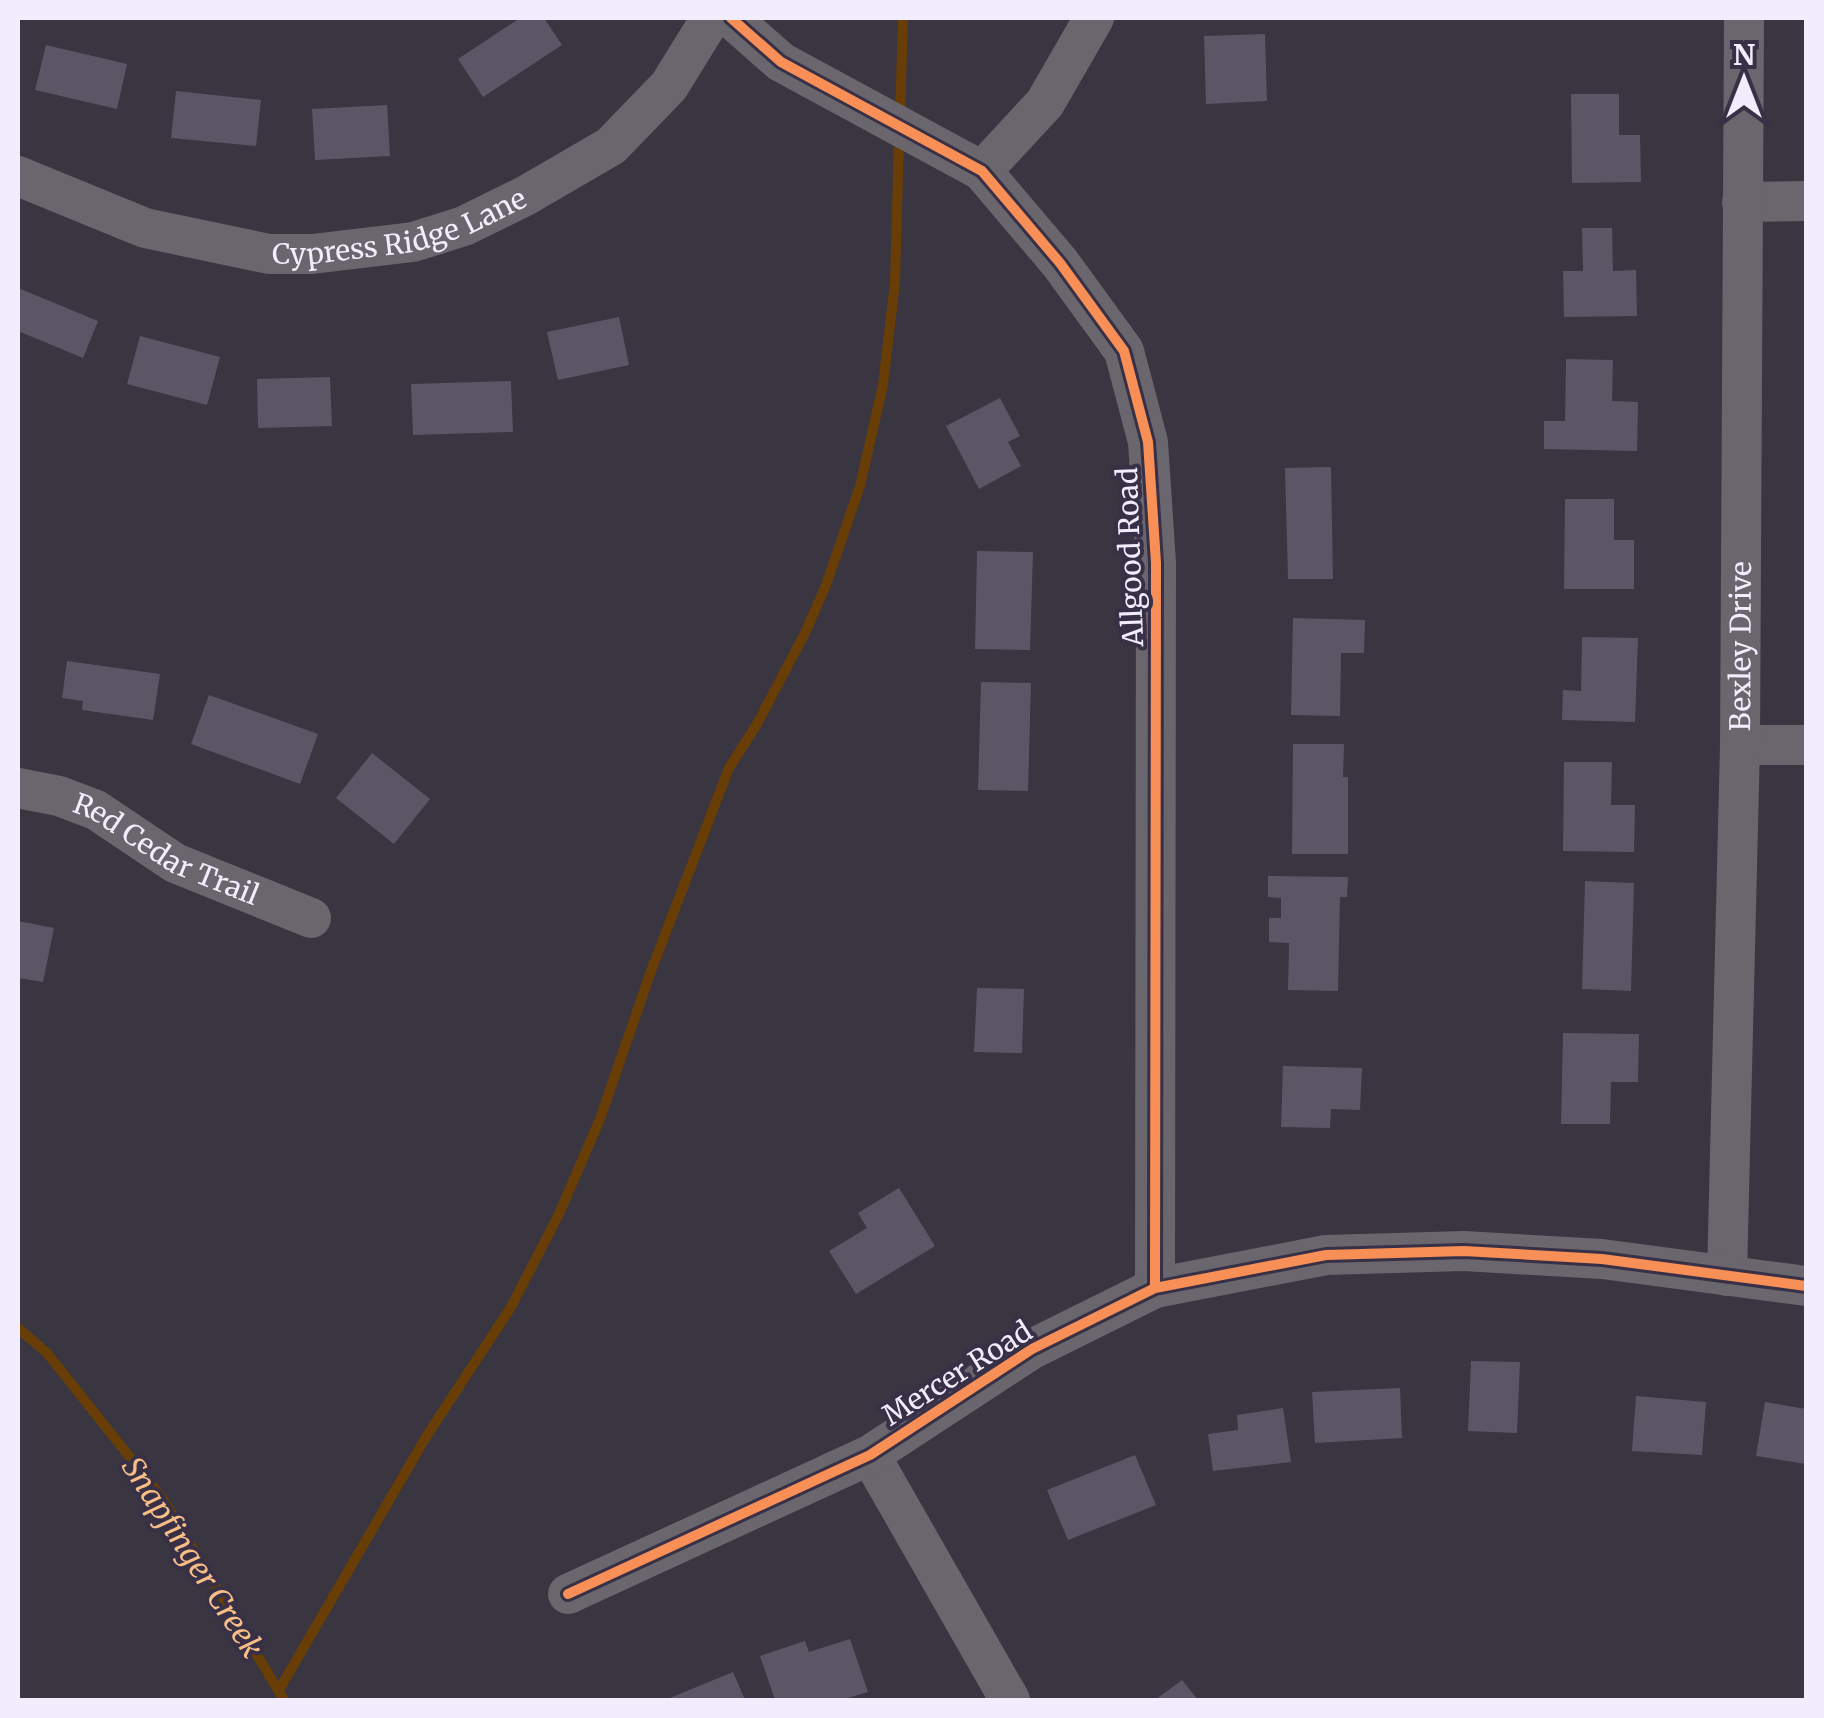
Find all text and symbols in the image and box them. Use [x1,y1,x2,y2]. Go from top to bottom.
north arrow [1694,30,1794,130]
text: N [1733,37,1755,73]
street label: Cypress Ridge Lane [272,180,532,273]
street label: Allgood Road [1109,467,1151,648]
street label: Bexley Drive [1722,561,1759,731]
street label: Red Cedar Trail [68,785,264,913]
street label: Mercer Road [876,1313,1039,1433]
water label: Snapfinger Creek [114,1450,272,1665]

